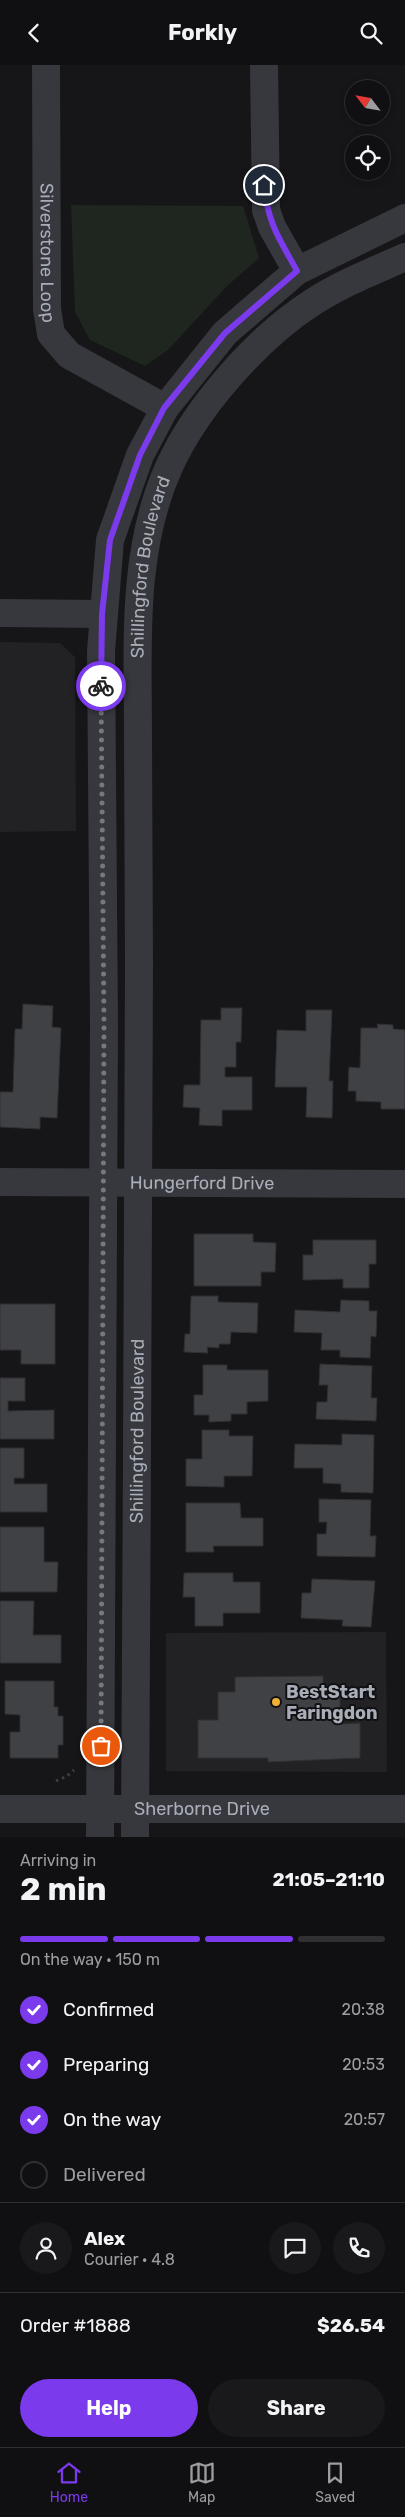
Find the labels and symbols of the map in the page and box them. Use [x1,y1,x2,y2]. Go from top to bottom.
north arrow [345,80,390,125]
pin [243,164,285,206]
street label: Silverstone Loop [35,183,60,325]
street label: Shillingford Boulevard [126,473,175,658]
courier [76,661,126,711]
street label: Hungerford Drive [130,1172,274,1194]
street label: Shillingford Boulevard [126,1339,149,1523]
place label: BestStart Faringdon [286,1681,378,1724]
marker: BestStart Faringdon [270,1696,282,1708]
pin [80,1725,122,1767]
street label: Sherborne Drive [134,1798,270,1820]

